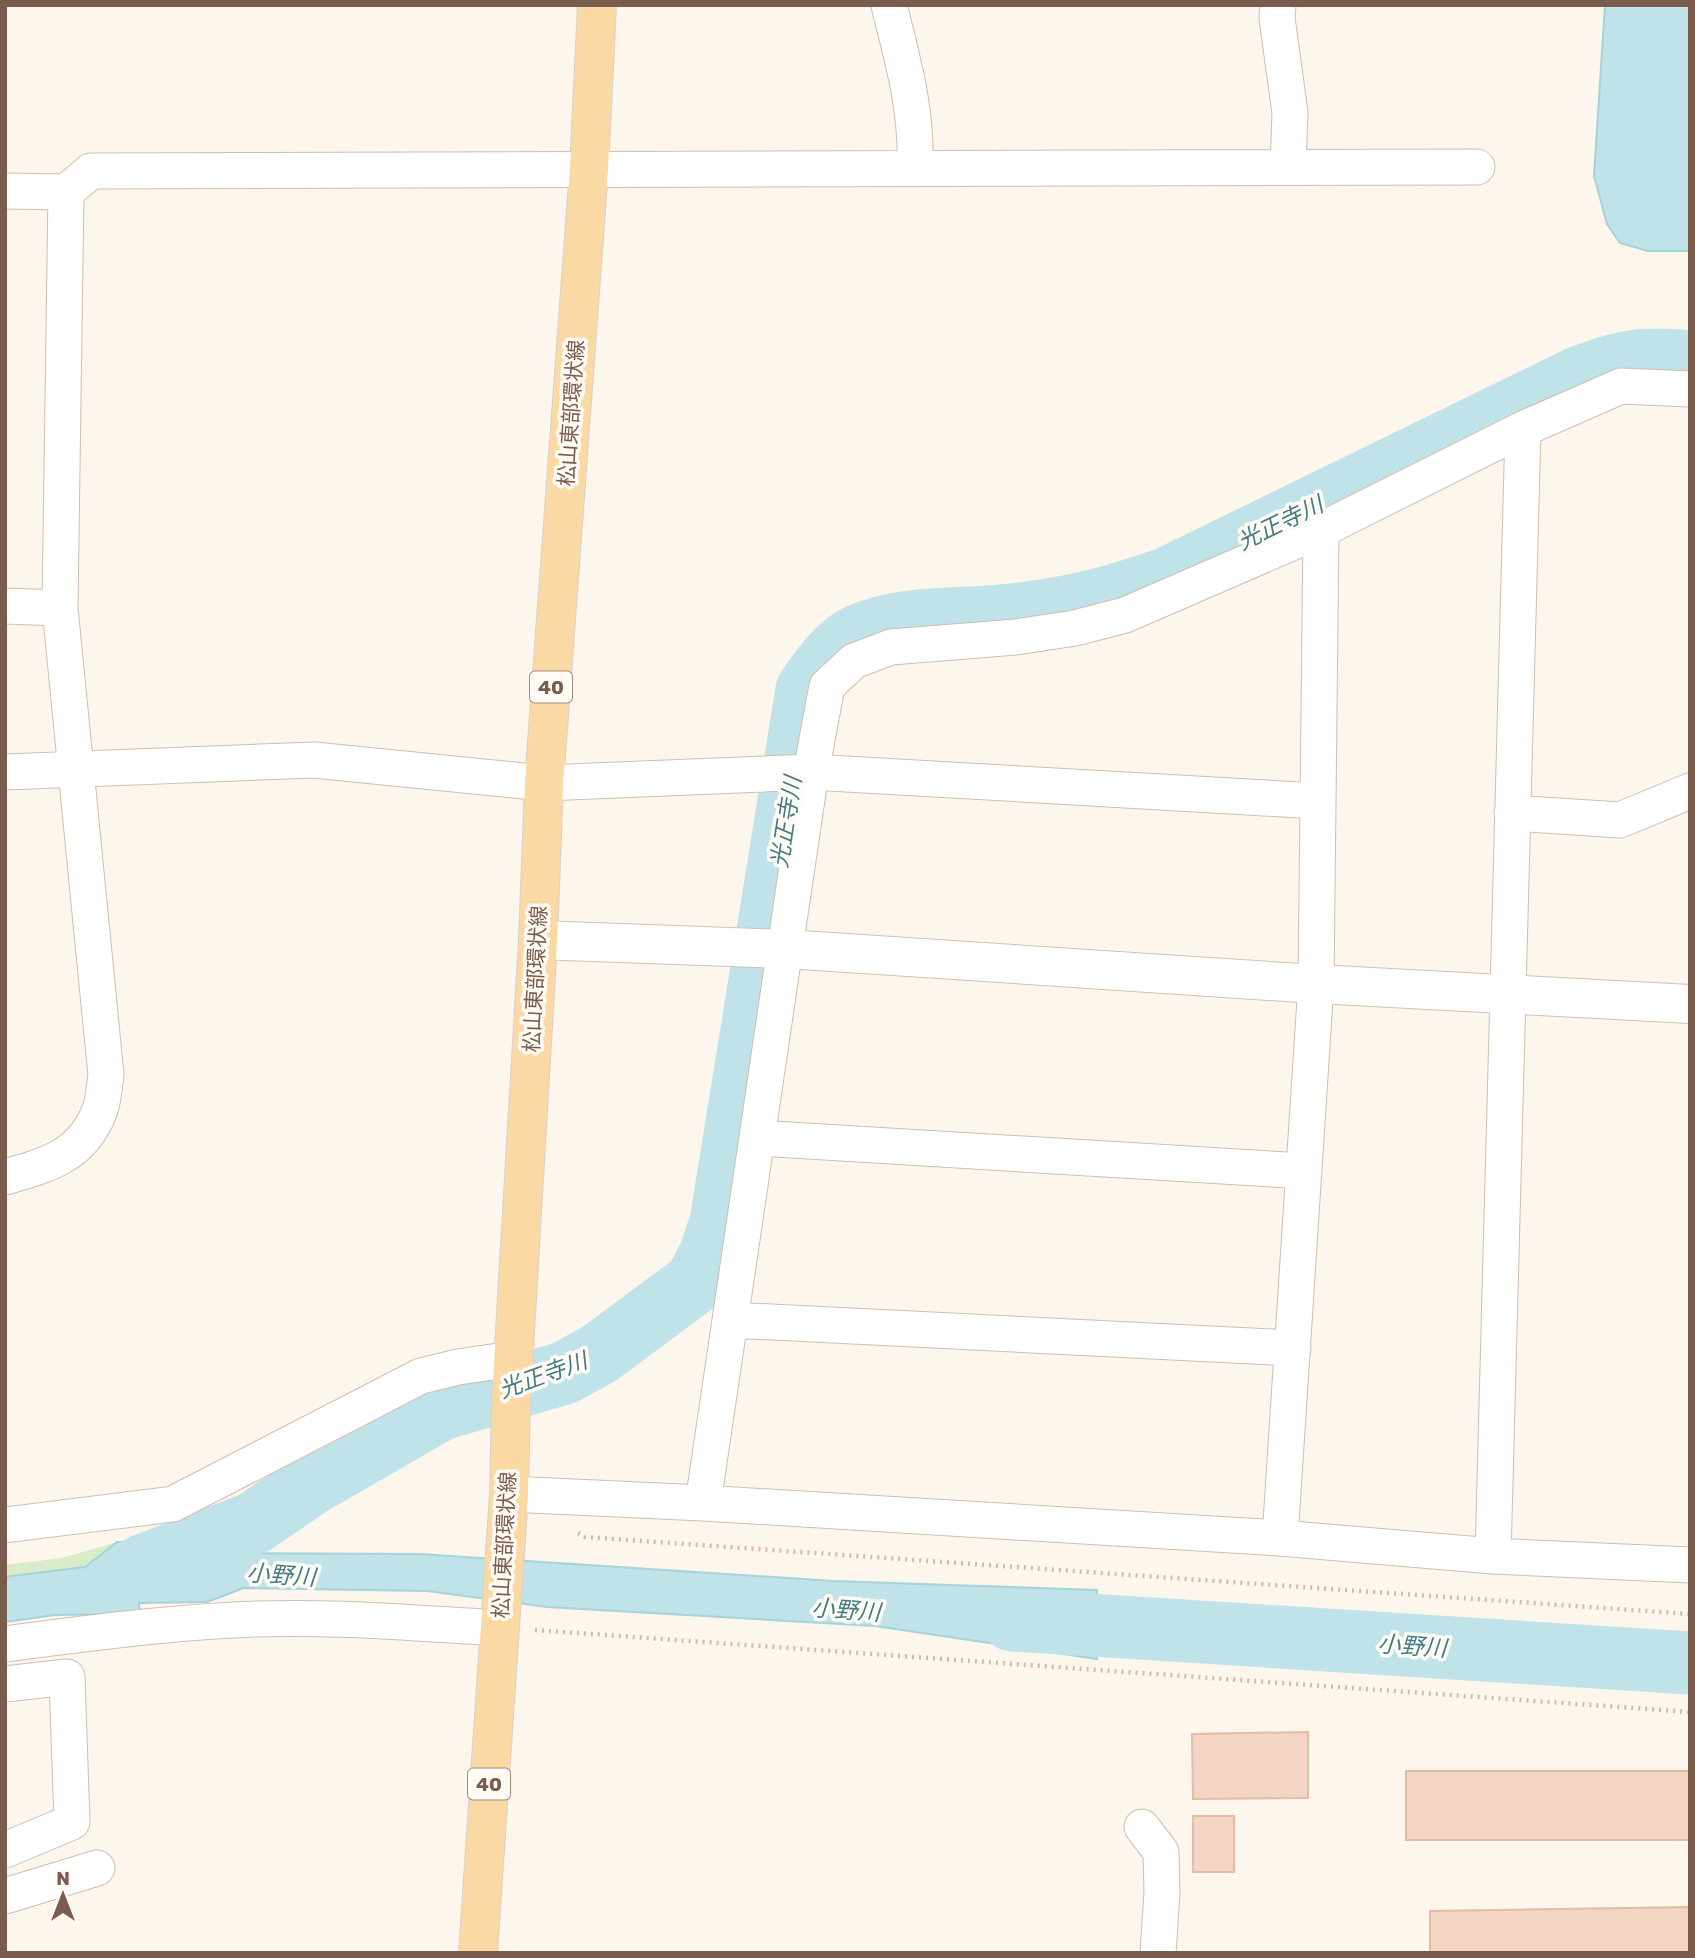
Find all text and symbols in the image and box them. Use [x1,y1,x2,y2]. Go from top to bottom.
street label: 松山東部環状線 [553,339,589,487]
water label: 光正寺川 [1233,489,1330,556]
road number: 40 [530,672,572,702]
water label: 光正寺川 [765,771,807,870]
street label: 松山東部環状線 [519,905,551,1053]
water label: 光正寺川 [495,1345,594,1404]
street label: 松山東部環状線 [488,1471,520,1619]
water label: 小野川 [246,1559,319,1592]
water label: 小野川 [811,1594,884,1627]
water label: 小野川 [1377,1630,1450,1663]
road number: 40 [468,1768,510,1800]
north arrow [28,1860,98,1930]
text: N [56,1867,70,1890]

